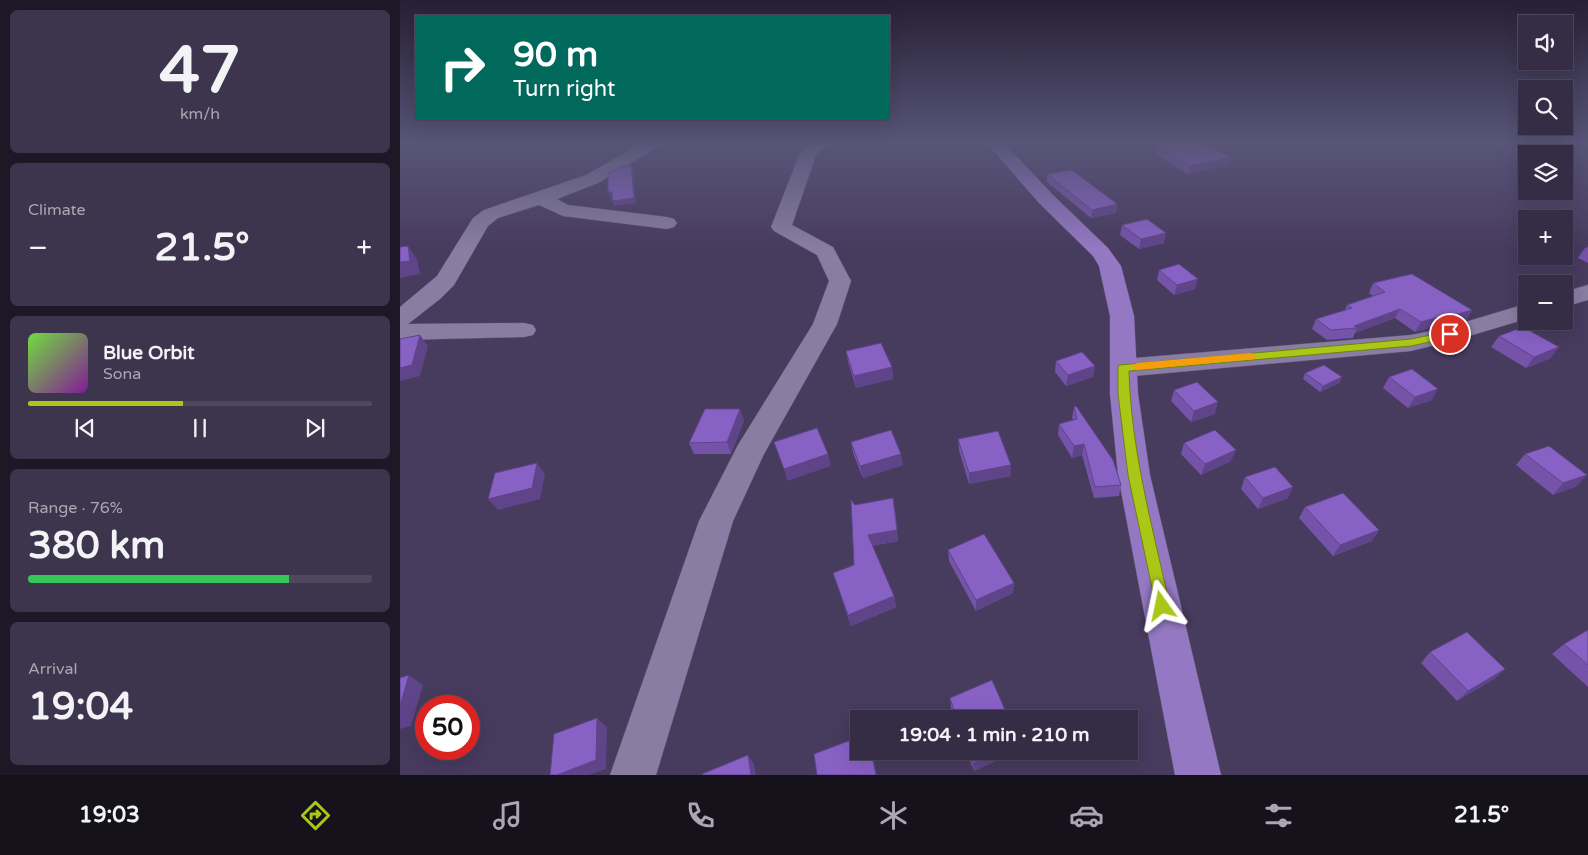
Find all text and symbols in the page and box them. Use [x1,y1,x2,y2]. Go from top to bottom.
map controls [1518,15,1573,330]
button: sound [1518,15,1573,70]
text: 47 [159,32,241,111]
text: 90 m [513,34,598,76]
icon: right [430,35,495,100]
text: Turn right [513,76,615,102]
button: search [1518,80,1573,135]
text: km/h [180,104,220,124]
button: layers [1518,145,1573,200]
text: Climate [28,200,86,220]
button: + [1518,210,1573,265]
text: 21.5° [155,225,250,271]
text: − [28,231,48,265]
text: + [356,231,372,265]
button: − [1518,275,1573,330]
pin [1429,313,1471,355]
icon: arrive [1436,320,1464,348]
text: Blue Orbit [103,342,195,364]
text: Sona [103,364,141,384]
icon: previous [71,414,99,442]
icon: pause [186,414,214,442]
icon: next [301,414,329,442]
text: Range · 76% [28,498,123,518]
text: 380 km [28,523,165,569]
position arrow [1135,579,1187,631]
text: Arrival [28,659,77,679]
text: 19:04 [28,684,133,730]
speed limit sign: 50 [415,695,480,760]
text: 19:04 · 1 min · 210 m [898,724,1090,746]
icon: directions [298,798,333,833]
icon: music [490,798,525,833]
icon: phone [683,798,718,833]
icon: climate [876,798,911,833]
icon: car [1069,798,1104,833]
icon: filters [1261,798,1296,833]
text: 19:03 [79,802,140,828]
text: 21.5° [1454,802,1509,828]

